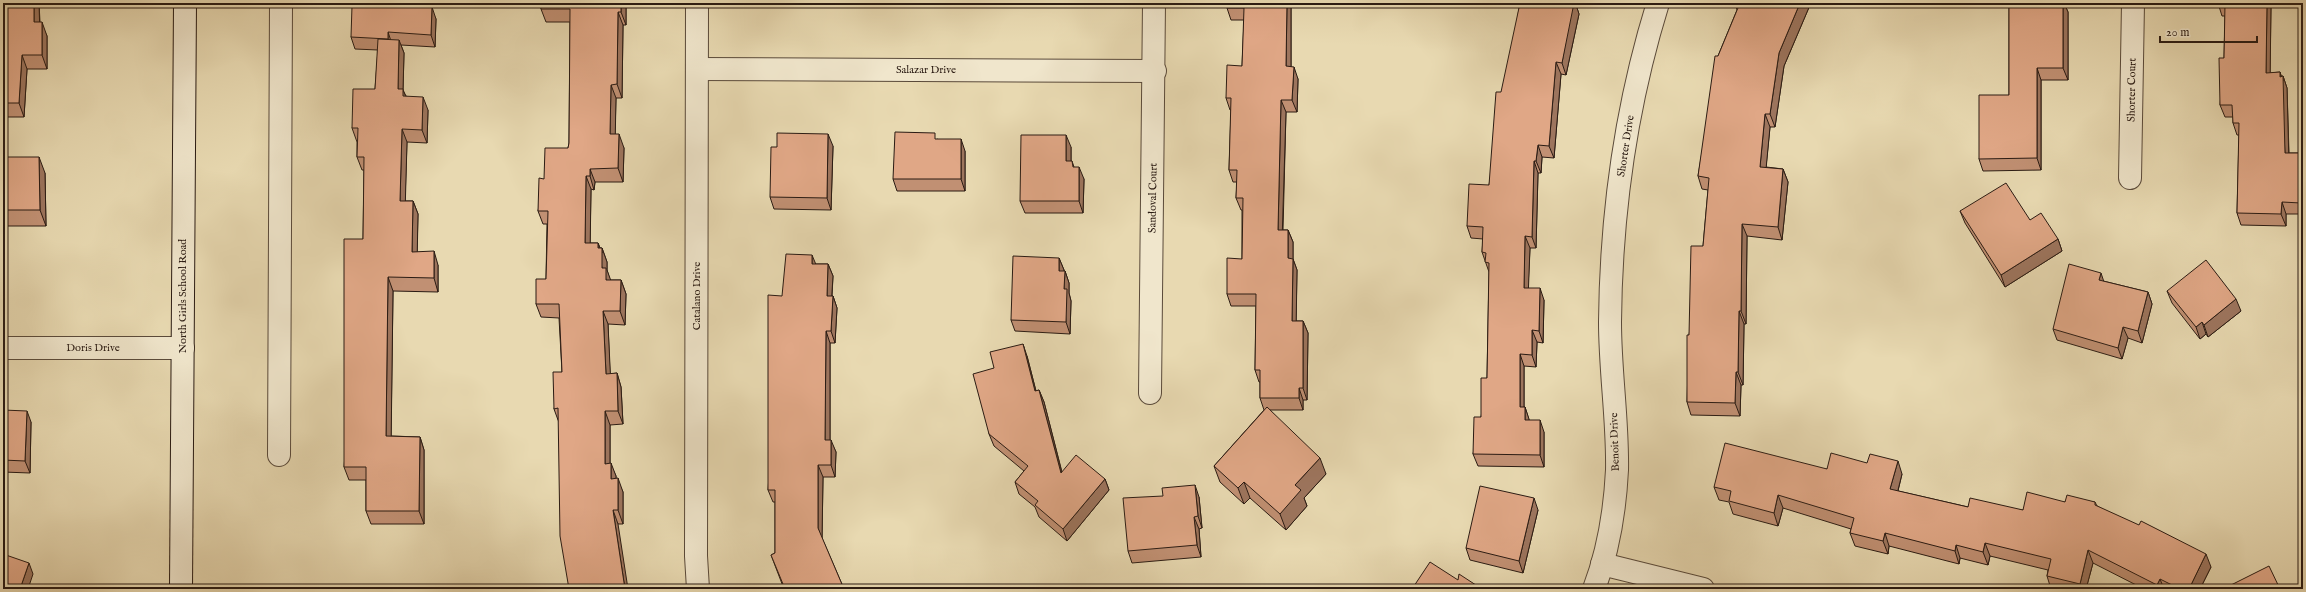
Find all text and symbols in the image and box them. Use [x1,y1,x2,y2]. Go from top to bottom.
scale bar [2160,18,2257,44]
text: 20 m [2166,25,2189,40]
street label: Shorter Court [2124,58,2140,122]
street label: Salazar Drive [896,63,956,77]
street label: Shorter Drive [1614,114,1638,178]
street label: Sandoval Court [1145,163,1161,233]
street label: North Girls School Road [176,239,190,353]
street label: Catalano Drive [690,262,704,330]
street label: Doris Drive [66,341,120,355]
street label: Benoit Drive [1607,412,1623,472]

